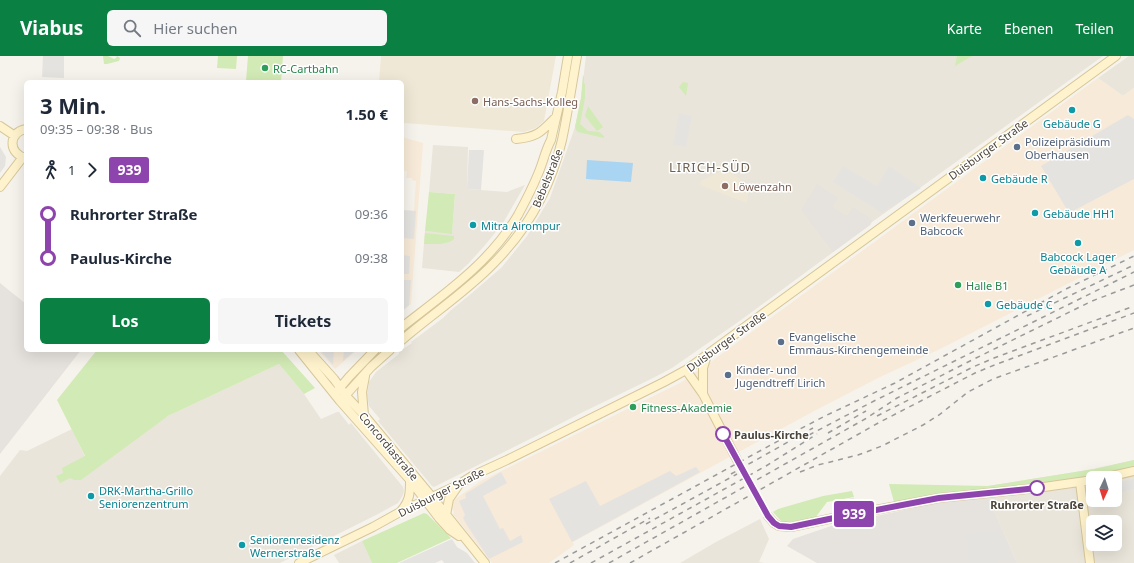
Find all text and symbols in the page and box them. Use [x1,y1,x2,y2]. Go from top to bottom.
search box [107,10,387,46]
text: Viabus [20,15,83,41]
icon: search [121,17,143,39]
text: Hier suchen [153,18,238,38]
text: Karte [947,19,982,38]
text: Ebenen [1004,19,1054,38]
text: Teilen [1076,19,1114,38]
place label: RC-Cartbahn [273,61,339,76]
marker: RC-Cartbahn [260,63,270,73]
text: 3 Min. [40,90,106,120]
place label: Hans-Sachs-Kolleg [483,94,578,109]
marker: Hans-Sachs-Kolleg [470,96,480,106]
text: 1.50 € [346,104,388,124]
marker: Gebäude G [1067,105,1077,115]
street label: Duisburger Straße [945,115,1031,183]
place label: Gebäude G [1043,116,1101,131]
text: 09:35 – 09:38 · Bus [40,120,153,138]
place label: Polizeipräsidium Oberhausen [1025,134,1110,162]
marker: Polizeipräsidium Oberhausen [1012,142,1022,152]
street label: Bebelstraße [528,146,566,210]
district label: LIRICH-SÜD [669,158,751,176]
icon: walk [40,159,62,181]
icon: forward [81,159,103,181]
text: 939 [117,160,141,179]
text: 1 [68,161,75,179]
place label: Gebäude R [991,171,1048,186]
marker: Gebäude R [978,173,988,183]
place label: Löwenzahn [733,179,792,194]
marker: Löwenzahn [720,181,730,191]
text: Ruhrorter Straße [70,204,198,224]
text: 09:36 [355,205,388,223]
place label: Gebäude HH1 [1043,206,1115,221]
marker: Gebäude HH1 [1030,208,1040,218]
place label: Werkfeuerwehr Babcock [920,210,1001,238]
place label: Mitra Airompur [481,218,561,233]
marker: Werkfeuerwehr Babcock [907,218,917,228]
marker: Mitra Airompur [468,220,478,230]
marker: Babcock Lager Gebäude A [1073,238,1083,248]
text: Paulus-Kirche [70,248,172,268]
text: 09:38 [355,249,388,267]
place label: Babcock Lager Gebäude A [1040,249,1116,277]
place label: Halle B1 [966,278,1009,293]
marker: Halle B1 [953,280,963,290]
place label: Gebäude C [996,297,1053,312]
button: Los [40,298,210,344]
button: Tickets [218,298,388,344]
marker: Gebäude C [983,299,993,309]
street label: Duisburger Straße [683,307,769,375]
place label: Evangelische Emmaus-Kirchengemeinde [789,329,929,357]
marker: Evangelische Emmaus-Kirchengemeinde [776,337,786,347]
place label: Kinder- und Jugendtreff Lirich [735,362,825,390]
marker: Kinder- und Jugendtreff Lirich [723,370,733,380]
place label: Fitness-Akademie [641,400,732,415]
marker: Fitness-Akademie [628,402,638,412]
street label: Concordiastraße [356,408,422,484]
marker: Paulus-Kirche [715,426,731,442]
place label: Paulus-Kirche [734,427,809,442]
street label: Duisburger Straße [395,464,487,520]
north arrow [1086,471,1122,507]
map controls [1086,471,1122,551]
marker: Ruhrorter Straße [1029,480,1045,496]
place label: DRK-Martha-Grillo Seniorenzentrum [99,483,193,511]
marker: DRK-Martha-Grillo Seniorenzentrum [86,491,96,501]
place label: Ruhrorter Straße [990,497,1084,512]
line badge: 939 [831,501,877,527]
text: 939 [842,504,866,523]
button: layers [1086,515,1122,551]
place label: Seniorenresidenz Wernerstraße [250,532,339,560]
marker: Seniorenresidenz Wernerstraße [237,540,247,550]

